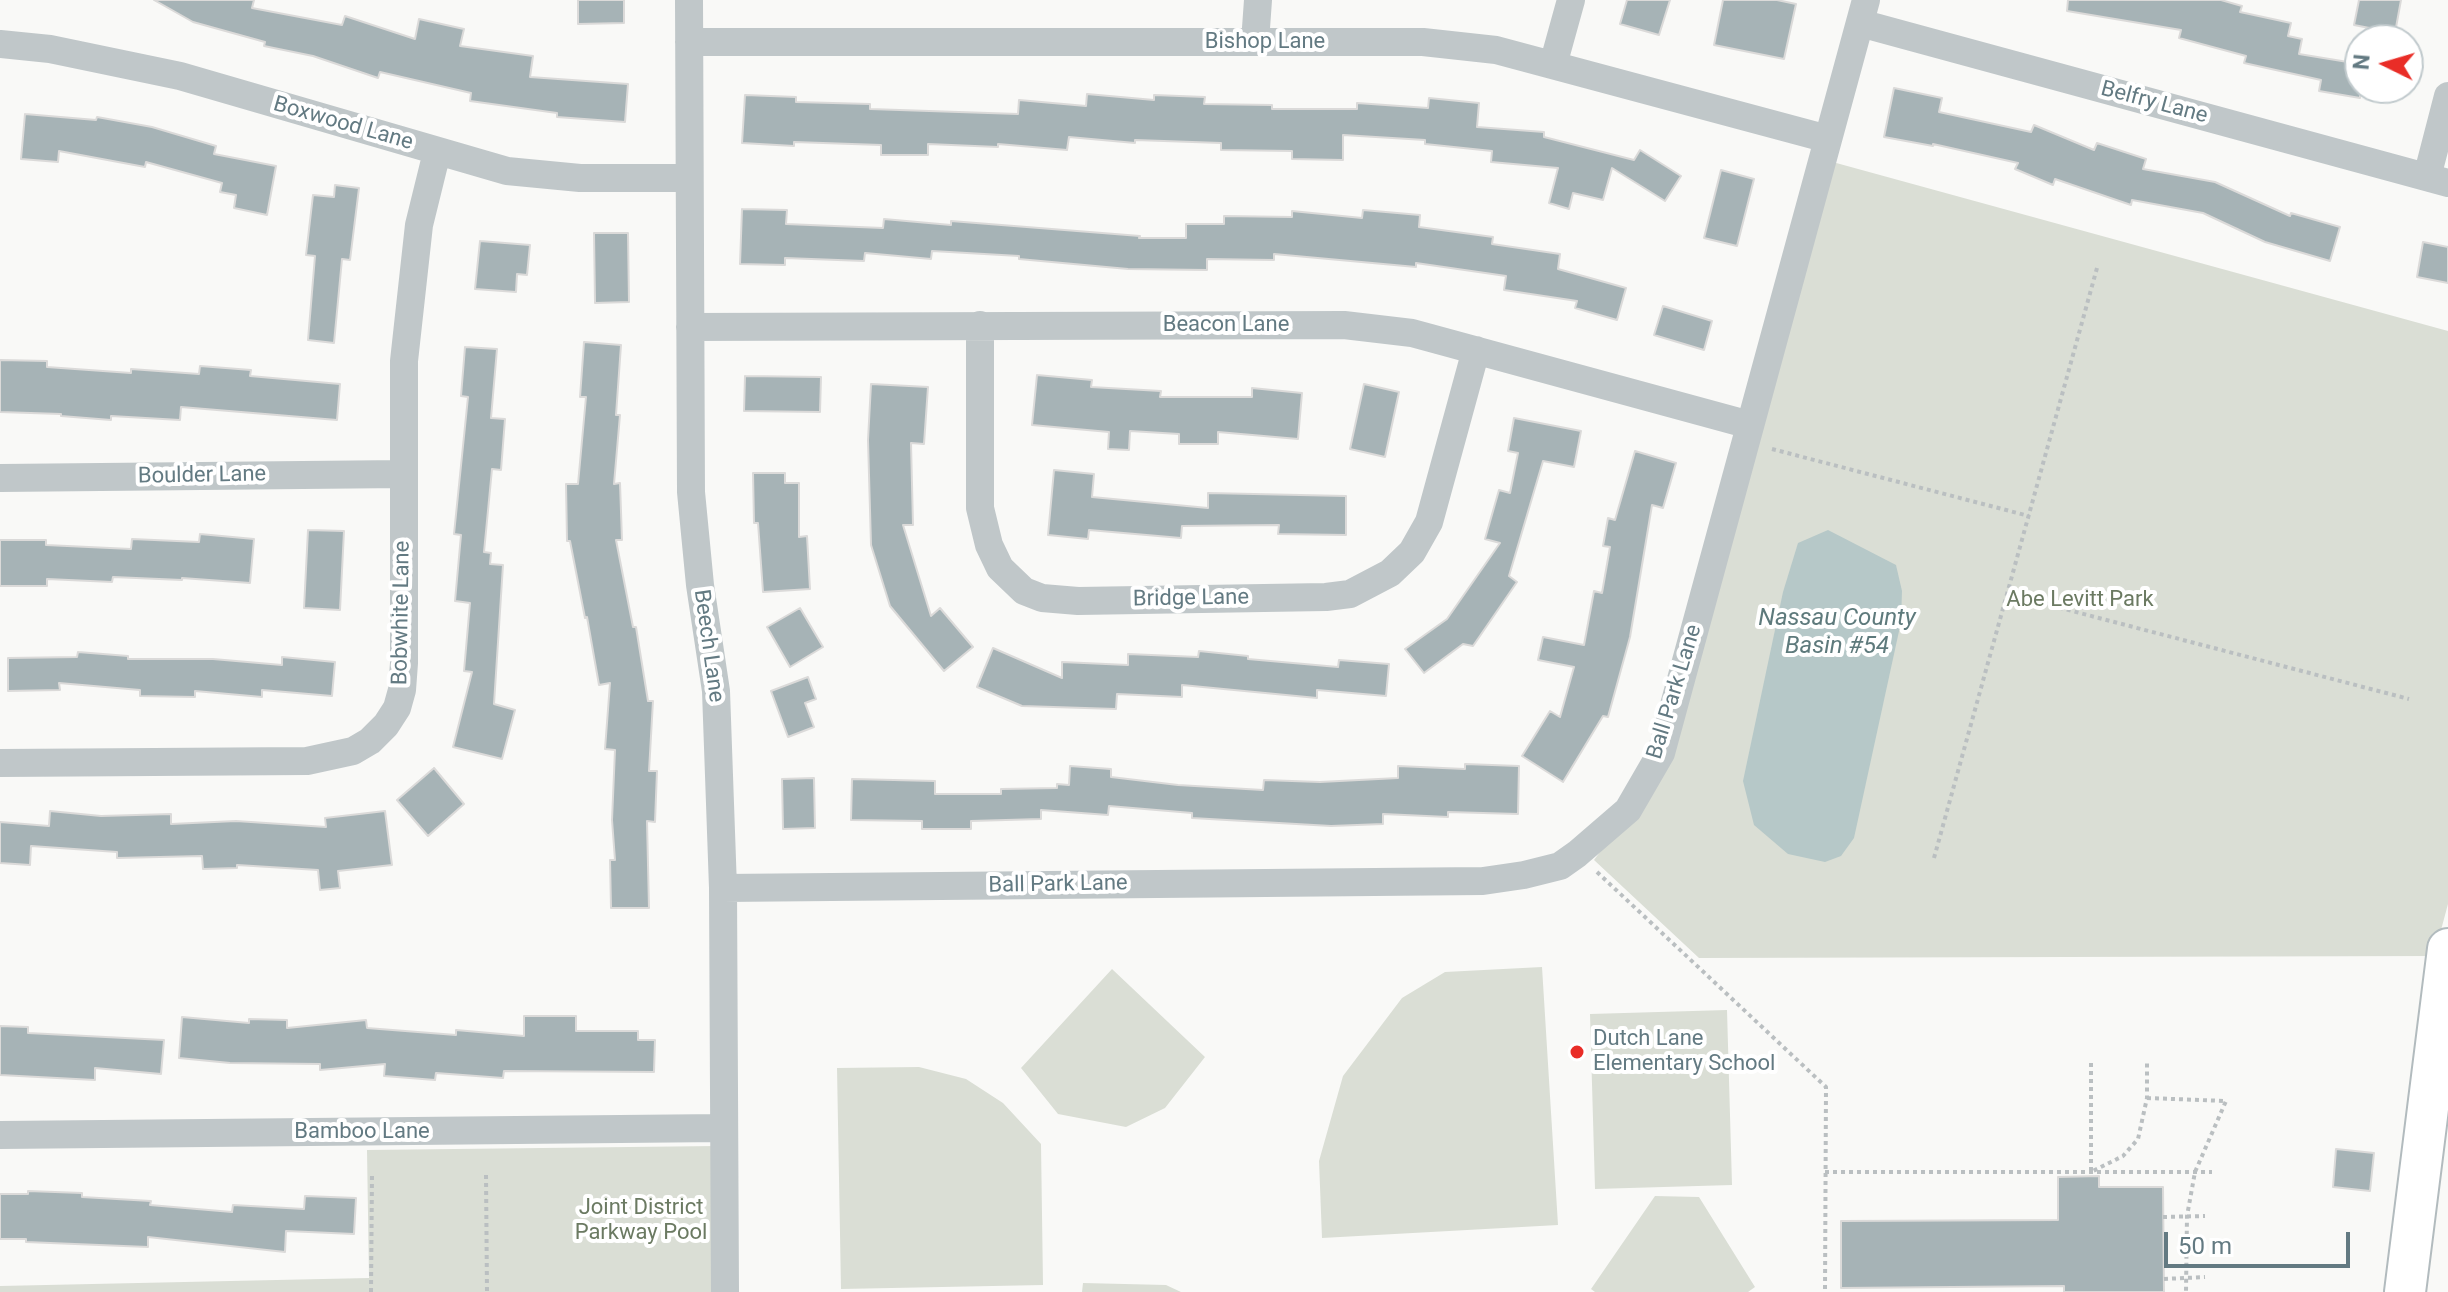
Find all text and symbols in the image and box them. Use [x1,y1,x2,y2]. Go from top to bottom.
north arrow [2344,24,2424,104]
street label: Bishop Lane [1205,29,1325,55]
text: N [2348,53,2375,71]
street label: Belfry Lane [2098,76,2210,130]
street label: Boxwood Lane [270,91,416,157]
street label: Beacon Lane [1163,312,1289,338]
street label: Boulder Lane [138,462,266,490]
street label: Bobwhite Lane [388,541,416,685]
street label: Bridge Lane [1133,585,1249,613]
park label: Abe Levitt Park [2006,587,2154,613]
street label: Beech Lane [687,588,729,704]
water label: Nassau County Basin #54 [1758,605,1916,661]
street label: Ball Park Lane [1642,622,1708,762]
street label: Ball Park Lane [988,871,1128,899]
place label: Dutch Lane Elementary School [1593,1026,1775,1078]
marker: Dutch Lane Elementary School [1568,1043,1586,1061]
street label: Bamboo Lane [294,1119,430,1145]
park label: Joint District Parkway Pool [575,1195,707,1246]
scale bar [2168,1216,2354,1266]
text: 50 m [2178,1232,2232,1260]

